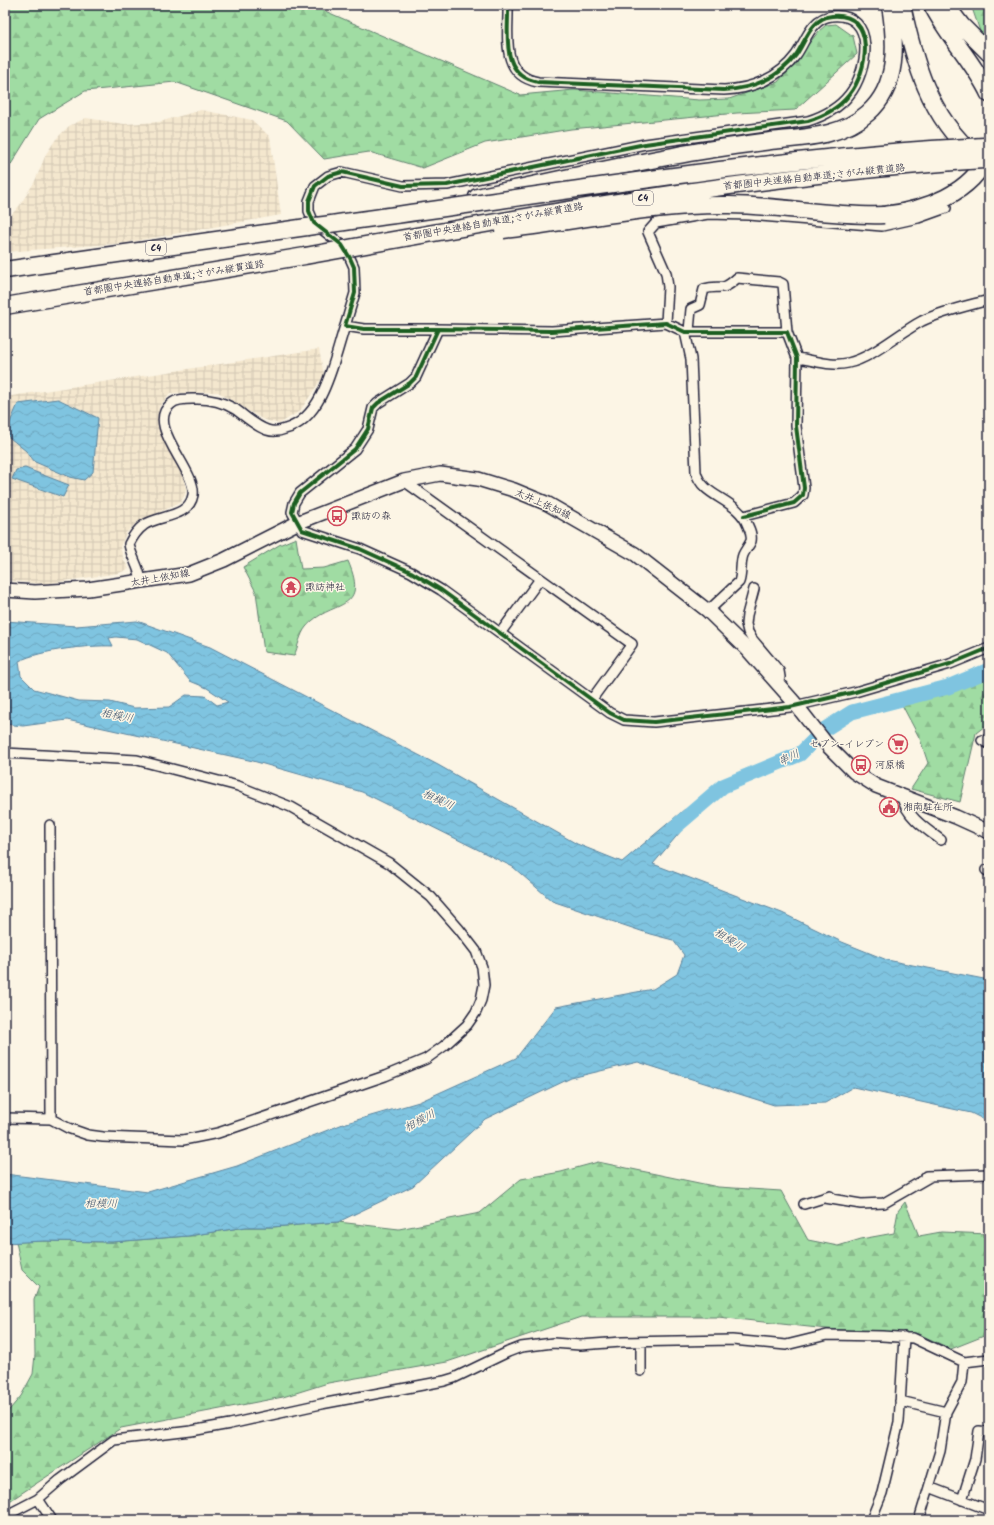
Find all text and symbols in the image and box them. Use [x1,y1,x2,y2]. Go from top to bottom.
street label: 首都圏中央連絡自動車道;さがみ縦貫道路 [722,159,906,195]
road number: C4 [633,191,653,205]
street label: 首都圏中央連絡自動車道;さがみ縦貫道路 [401,198,585,246]
road number: C4 [146,241,166,255]
street label: 首都圏中央連絡自動車道;さがみ縦貫道路 [82,256,266,300]
street label: 太井上依知線 [512,484,574,524]
bus stop icon: 諏訪の森 [326,505,348,527]
place label: 諏訪の森 [351,508,391,524]
street label: 太井上依知線 [129,565,191,591]
temple icon: 諏訪神社 [280,576,302,598]
place label: 諏訪神社 [305,579,345,595]
water label: 相模川 [99,704,135,728]
supermarket icon: セブン-イレブン [887,733,909,755]
place label: セブン-イレブン [809,736,884,752]
water label: 串川 [775,745,803,771]
bus stop icon: 河原橋 [850,754,872,776]
place label: 河原橋 [875,757,905,773]
water label: 相模川 [419,785,457,815]
public building icon: 湘南駐在所 [878,796,900,818]
place label: 湘南駐在所 [903,799,953,815]
water label: 相模川 [710,923,748,957]
water label: 相模川 [401,1105,439,1137]
water label: 相模川 [84,1195,118,1213]

